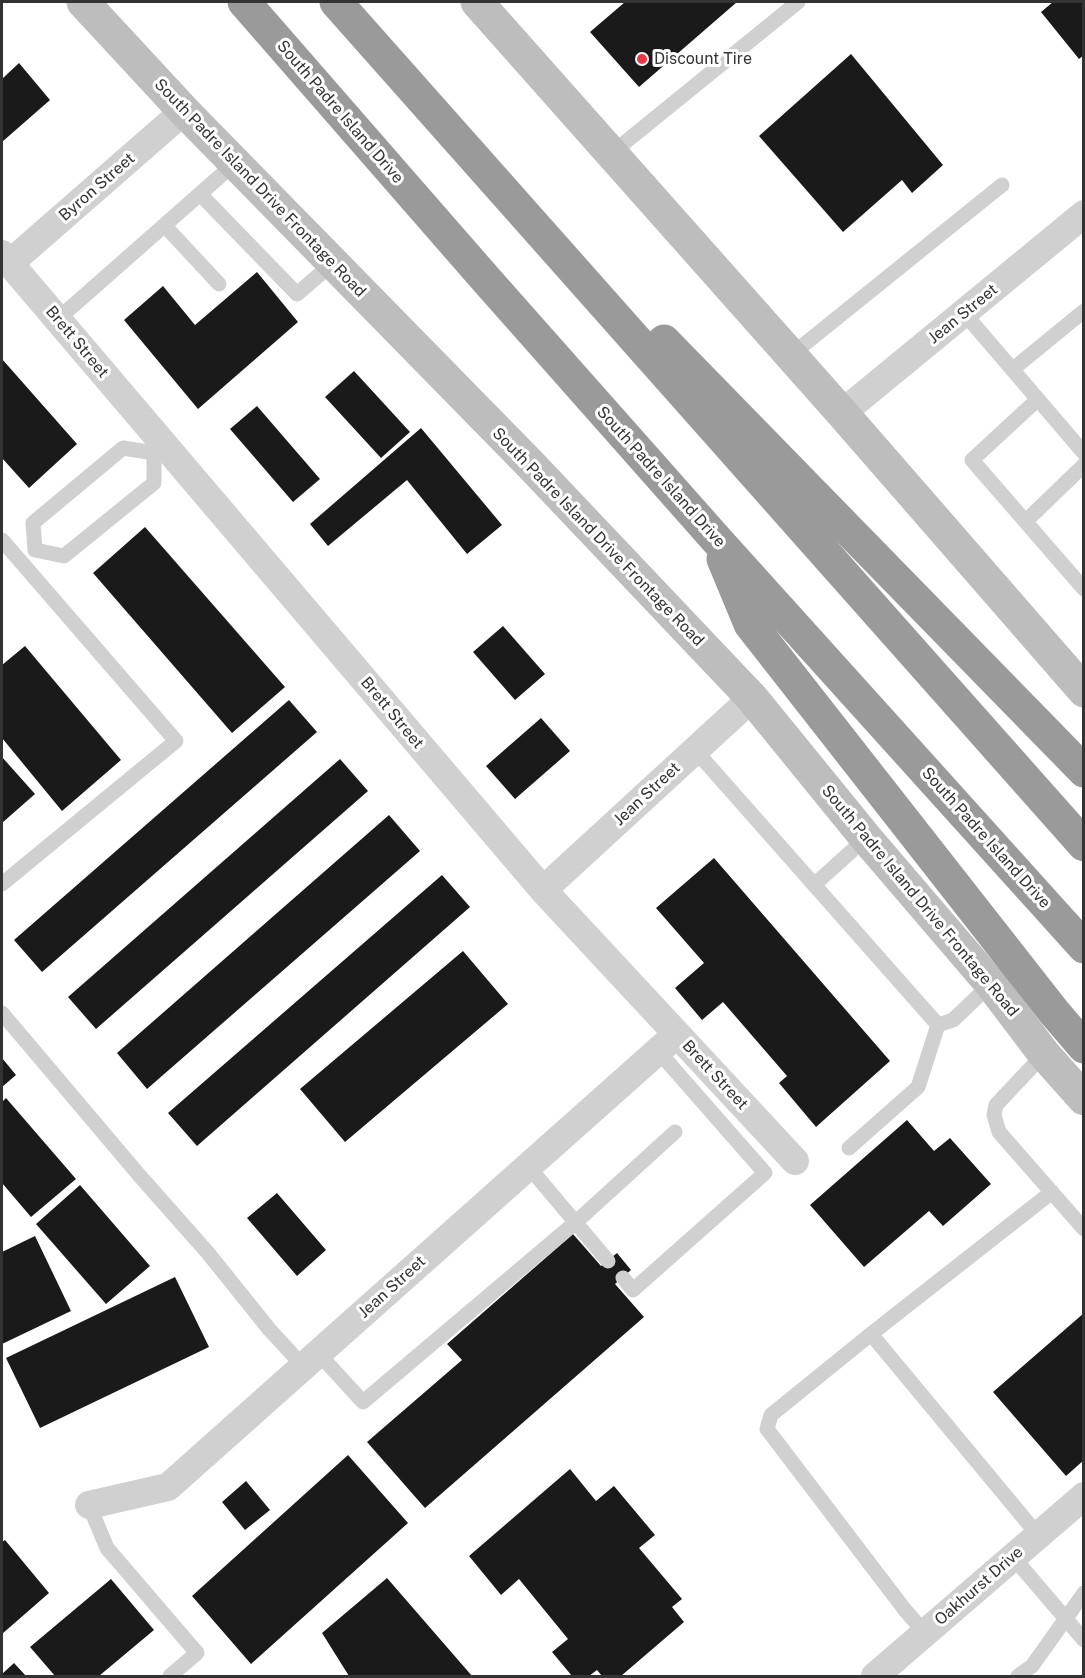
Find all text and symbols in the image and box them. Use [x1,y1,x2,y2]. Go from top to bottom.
street label: South Padre Island Drive [273,37,407,187]
place label: Discount Tire [654,49,752,69]
marker: Discount Tire [635,52,649,66]
street label: South Padre Island Drive Frontage Road [150,75,370,301]
street label: Byron Street [55,149,139,225]
street label: Jean Street [924,280,1002,348]
street label: Brett Street [41,302,113,382]
street label: South Padre Island Drive [593,403,729,551]
street label: South Padre Island Drive Frontage Road [488,424,708,650]
street label: Brett Street [356,673,428,753]
street label: Jean Street [610,758,684,830]
street label: South Padre Island Drive [918,764,1054,912]
street label: South Padre Island Drive Frontage Road [817,781,1023,1021]
street label: Brett Street [678,1036,752,1114]
street label: Jean Street [354,1252,430,1322]
street label: Oakhurst Drive [931,1542,1027,1630]

